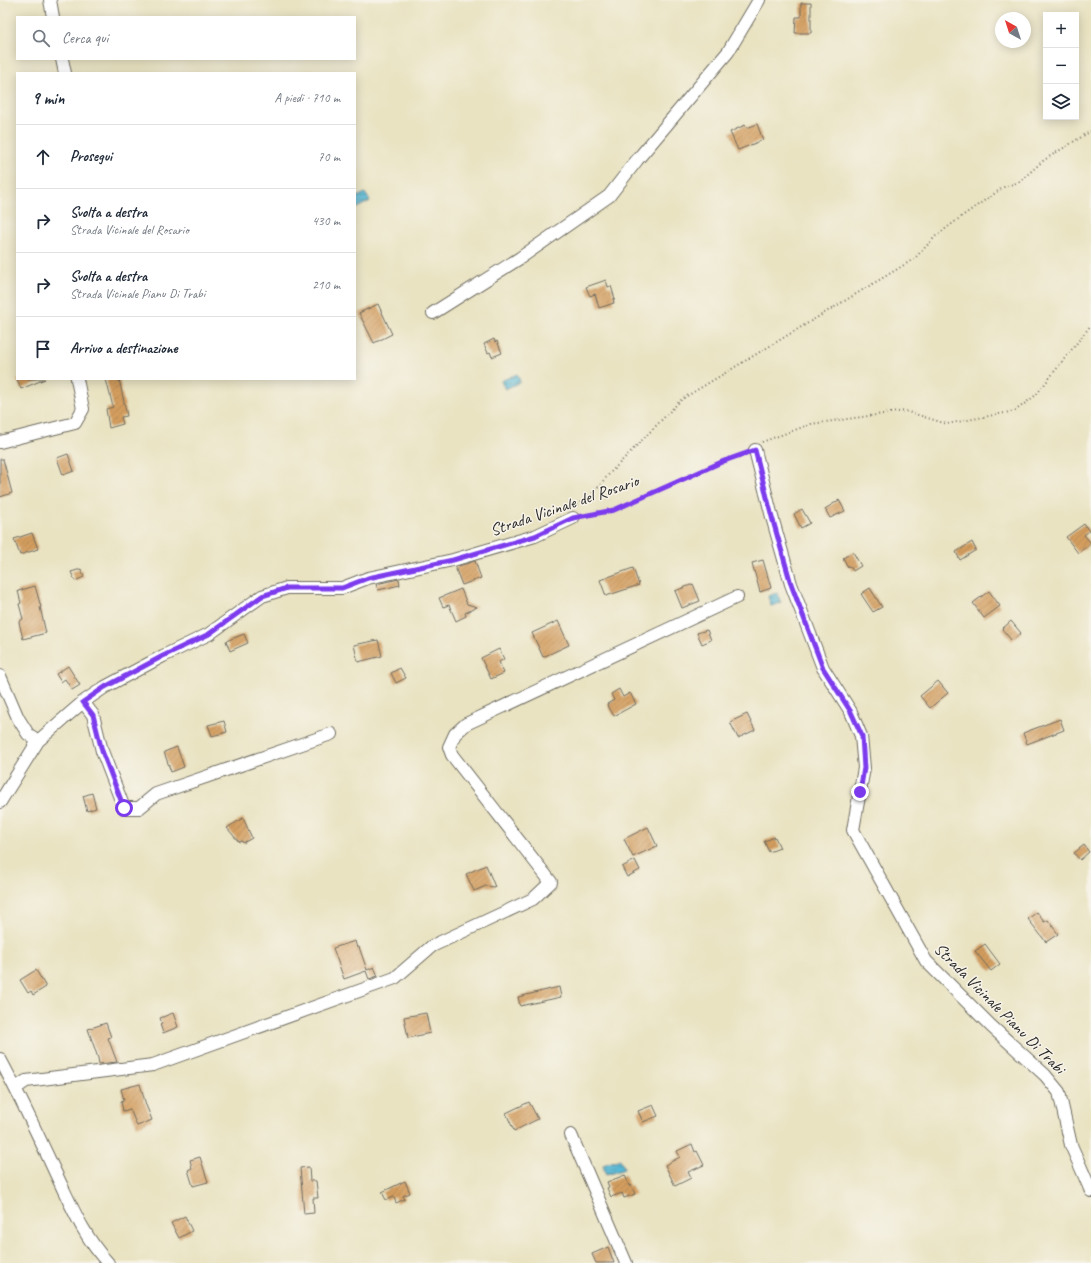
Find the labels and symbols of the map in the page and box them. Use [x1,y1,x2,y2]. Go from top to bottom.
north arrow [995,12,1031,48]
street label: Strada Vicinale del Rosario [487,470,643,541]
route end [851,783,869,801]
route start [115,799,133,817]
street label: Strada Vicinale Pianu Di Trabi [930,938,1072,1080]

